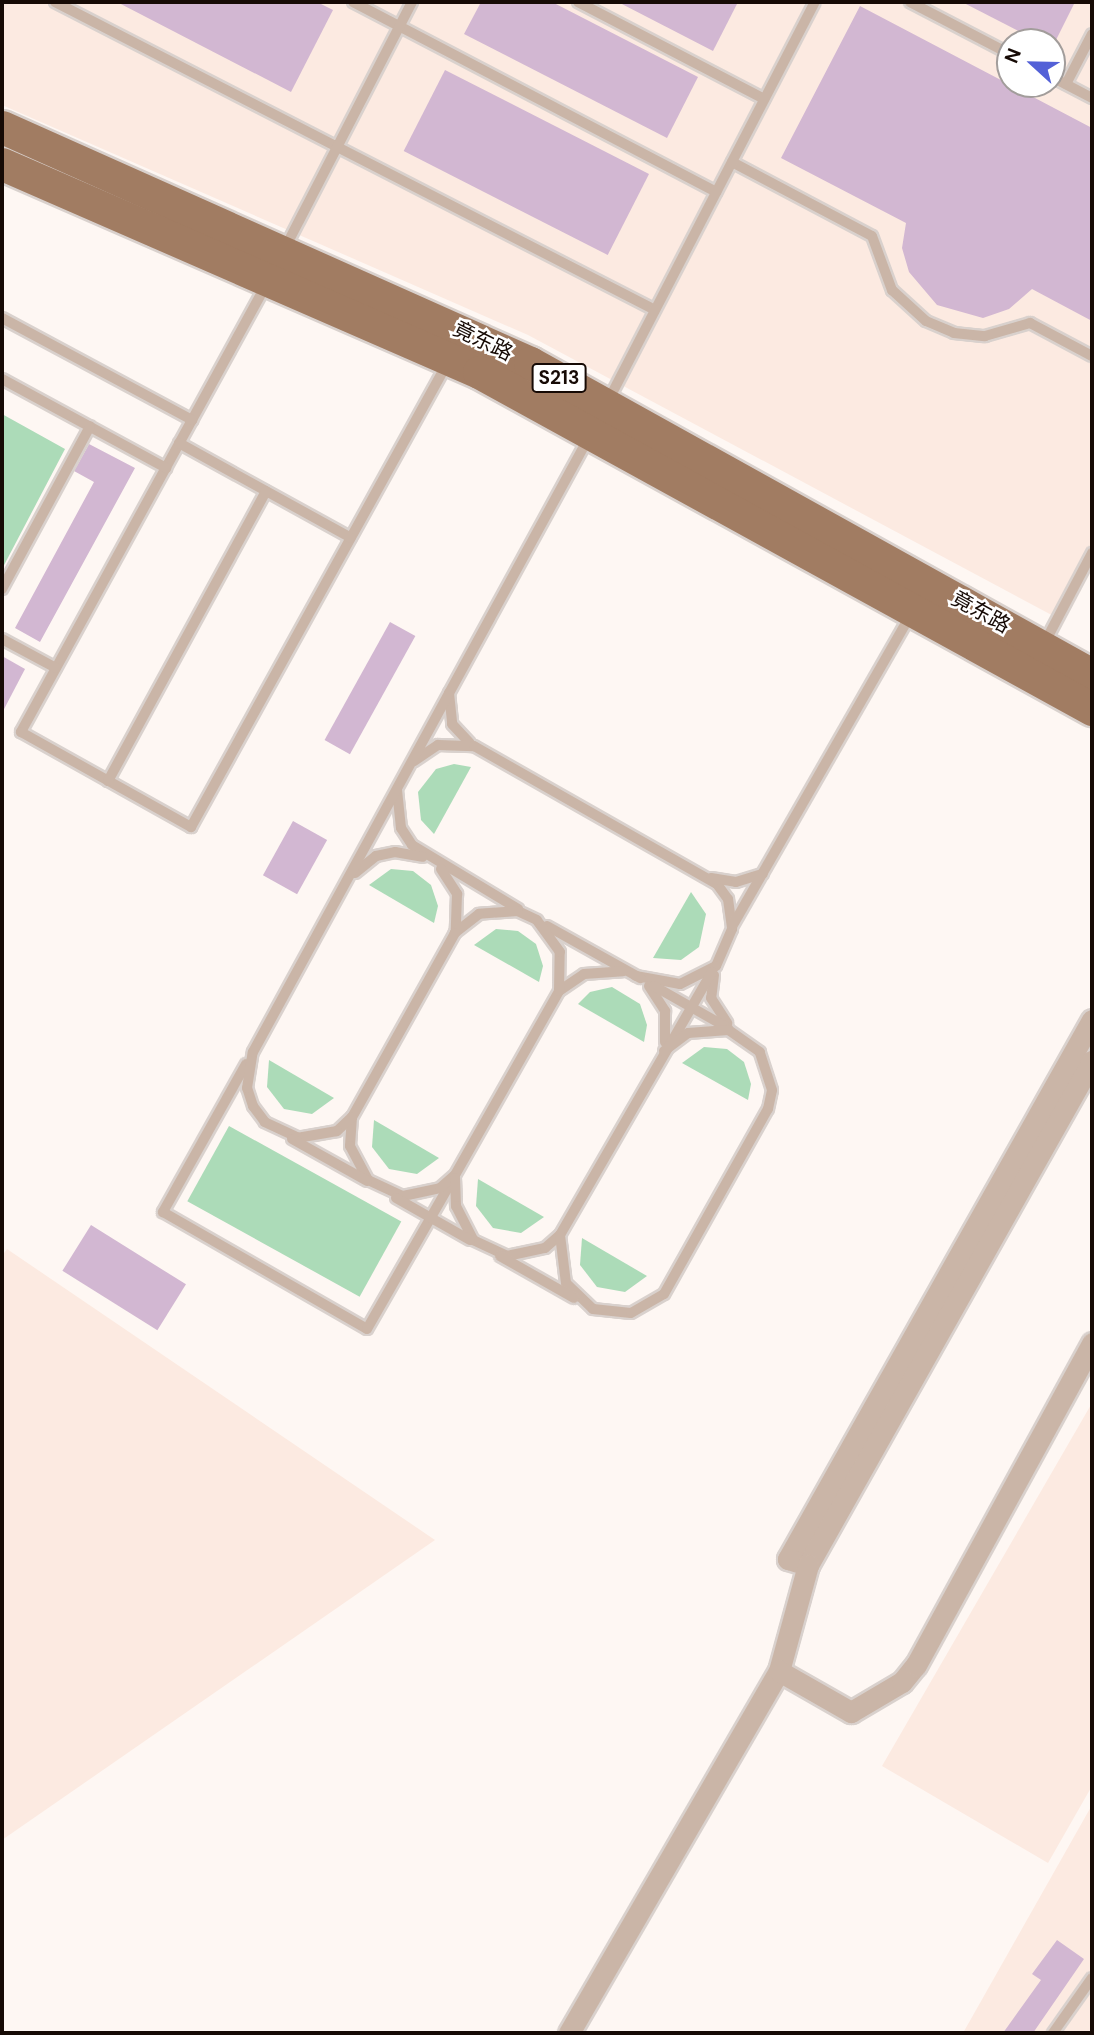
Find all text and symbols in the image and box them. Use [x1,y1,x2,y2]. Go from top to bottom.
north arrow [996,28,1066,98]
text: N [999,45,1027,67]
street label: 竟东路 [449,316,517,366]
road number: S213 [531,362,587,394]
street label: 竟东路 [947,586,1015,638]

